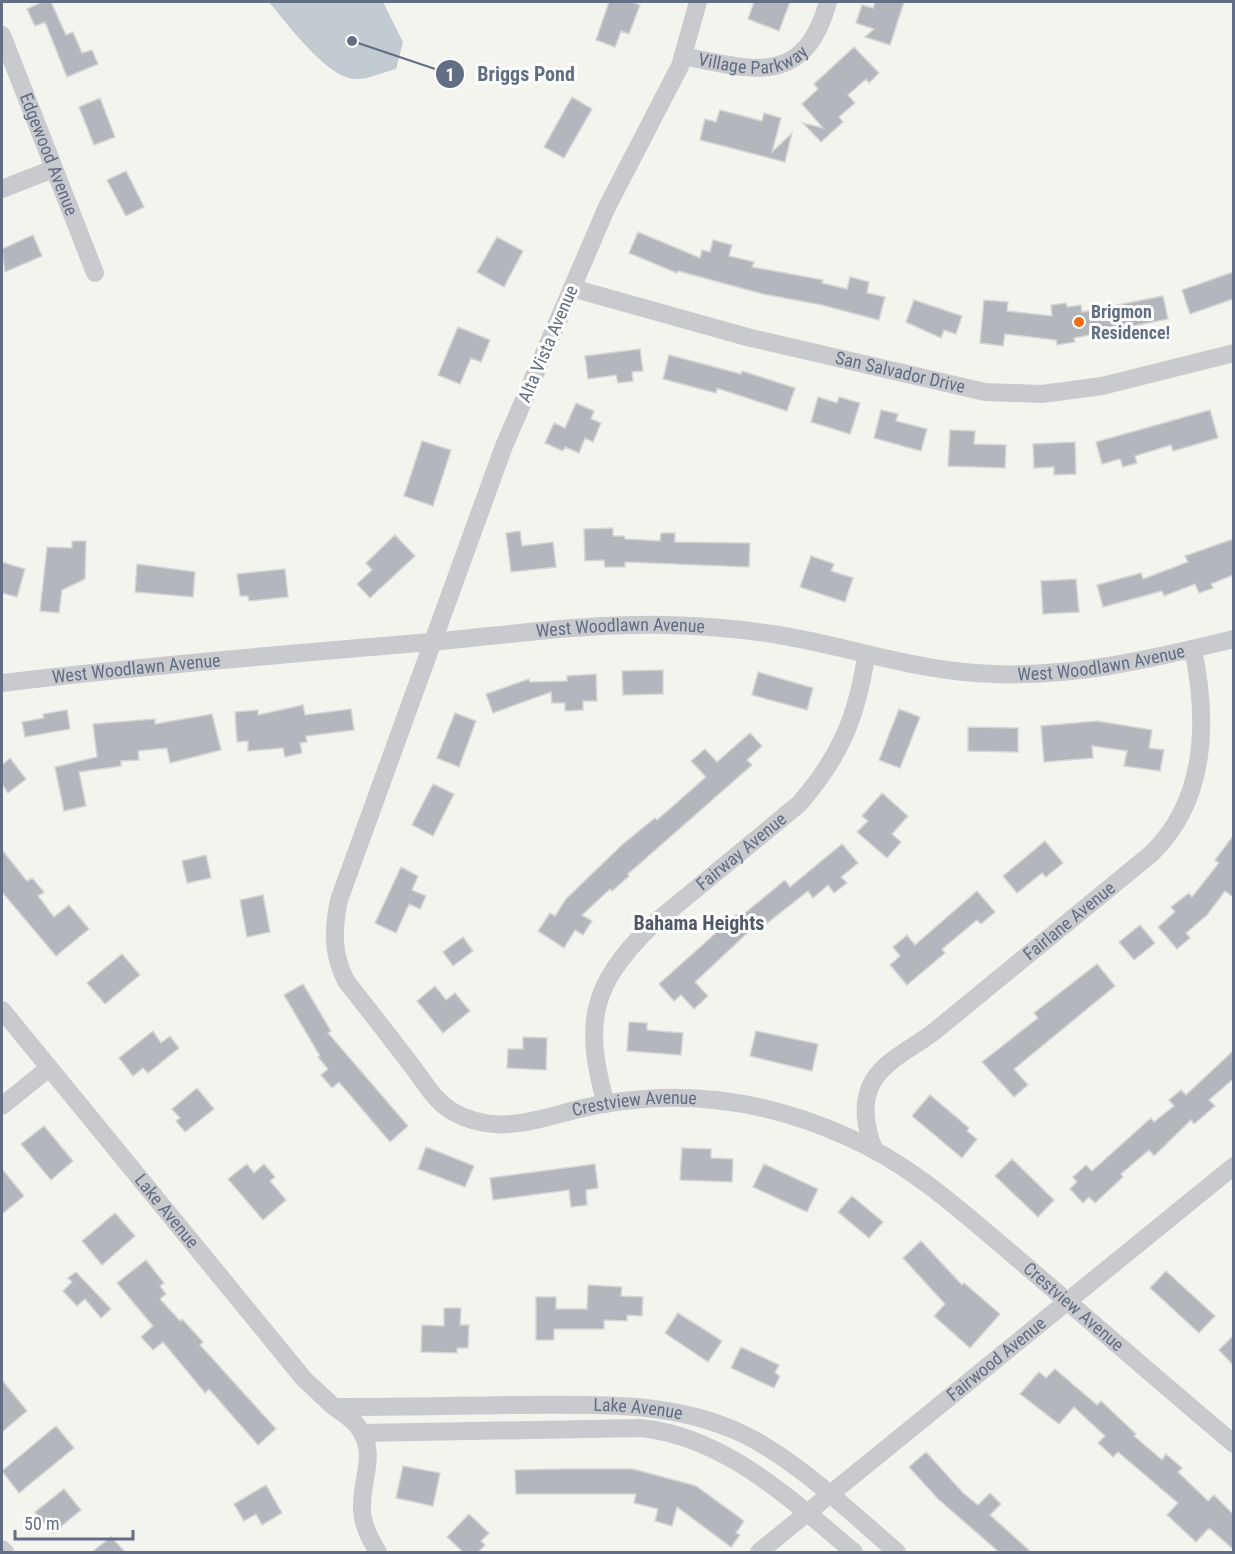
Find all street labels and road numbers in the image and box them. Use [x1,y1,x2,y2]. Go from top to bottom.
street label: Village Parkway [697,41,812,78]
street label: Edgewood Avenue [16,90,82,218]
street label: Alta Vista Avenue [513,282,582,405]
street label: San Salvador Drive [833,347,967,397]
street label: West Woodlawn Avenue [535,614,705,641]
street label: West Woodlawn Avenue [1017,640,1187,684]
street label: West Woodlawn Avenue [51,649,221,687]
street label: Fairway Avenue [692,808,790,894]
street label: Fairlane Avenue [1019,877,1119,964]
street label: Crestview Avenue [570,1087,697,1120]
street label: Lake Avenue [131,1170,204,1252]
street label: Crestview Avenue [1020,1258,1128,1355]
street label: Fairwood Avenue [942,1312,1050,1405]
street label: Lake Avenue [593,1394,684,1423]

